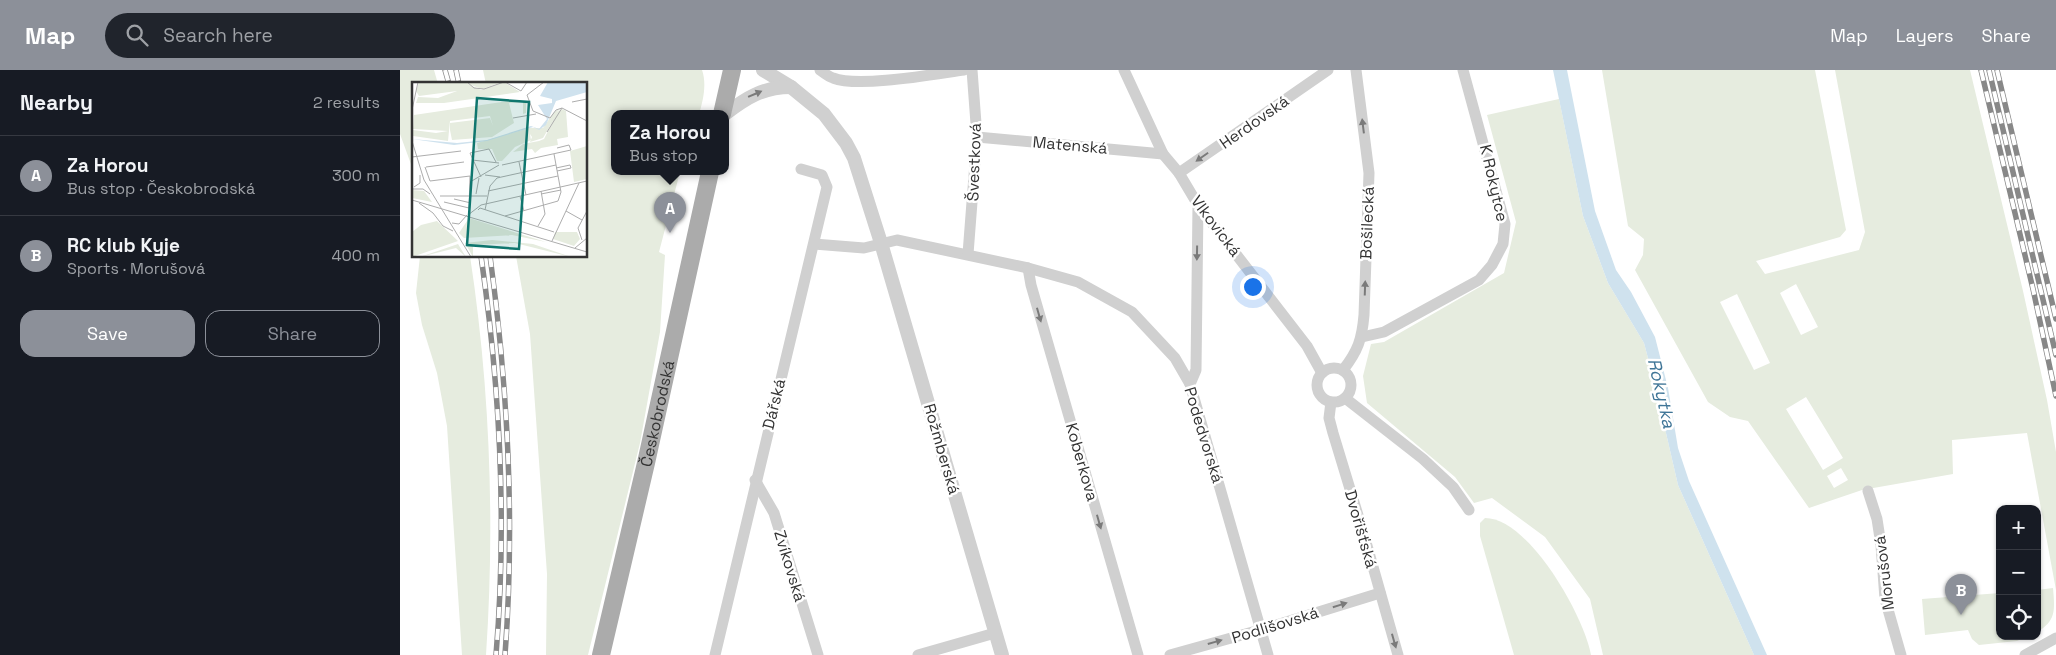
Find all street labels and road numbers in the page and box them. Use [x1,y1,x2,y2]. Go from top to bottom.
street label: Herdovská [1215,90,1293,154]
street label: Švestková [962,122,986,202]
street label: Matenská [1032,131,1108,159]
street label: K Rokytce [1475,142,1513,224]
street label: Bošilecká [1355,186,1379,260]
street label: Vlkovická [1186,191,1246,261]
street label: Českobrodská [635,358,679,469]
street label: Dářská [758,376,790,432]
street label: Podedvorská [1179,384,1229,486]
street label: Rožmberská [919,401,965,497]
street label: Koberkova [1061,420,1103,504]
street label: Dvořišťská [1340,487,1382,571]
street label: Zvíkovská [769,528,811,604]
street label: Morušová [1869,534,1899,612]
street label: Podlišovská [1229,602,1321,648]

